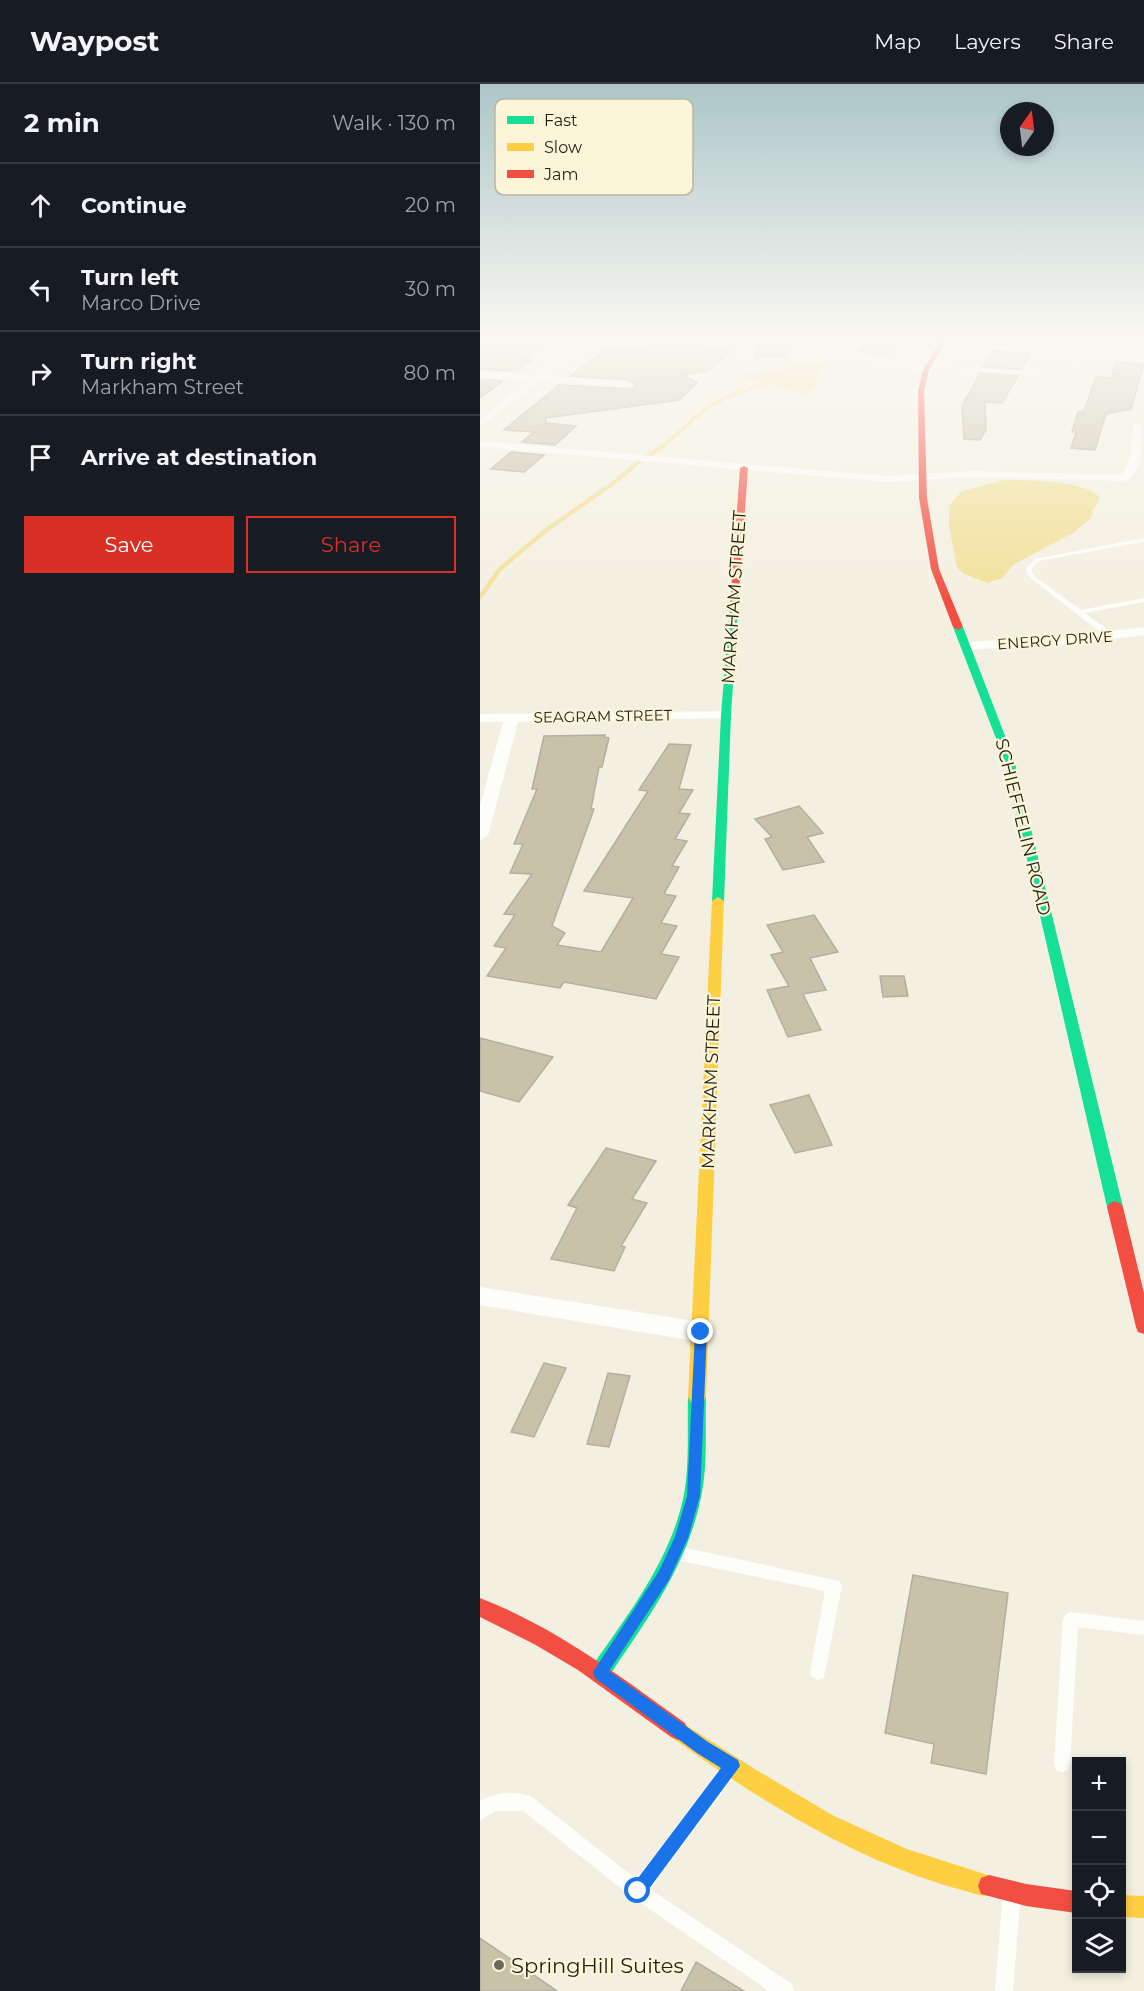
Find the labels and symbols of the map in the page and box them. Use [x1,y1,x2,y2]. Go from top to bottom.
legend [495,99,693,195]
north arrow [1000,102,1054,156]
text: Fast [544,111,578,130]
text: Slow [544,138,582,157]
text: Jam [543,165,578,184]
street label: MARKHAM STREET [717,509,751,685]
street label: ENERGY DRIVE [996,626,1114,654]
street label: SEAGRAM STREET [534,705,673,727]
street label: SCHIEFFELIN ROAD [990,736,1056,918]
street label: MARKHAM STREET [697,994,725,1169]
route end [687,1318,713,1344]
route start [624,1877,650,1903]
place label: SpringHill Suites [511,1953,684,1978]
marker: SpringHill Suites [492,1958,506,1972]

